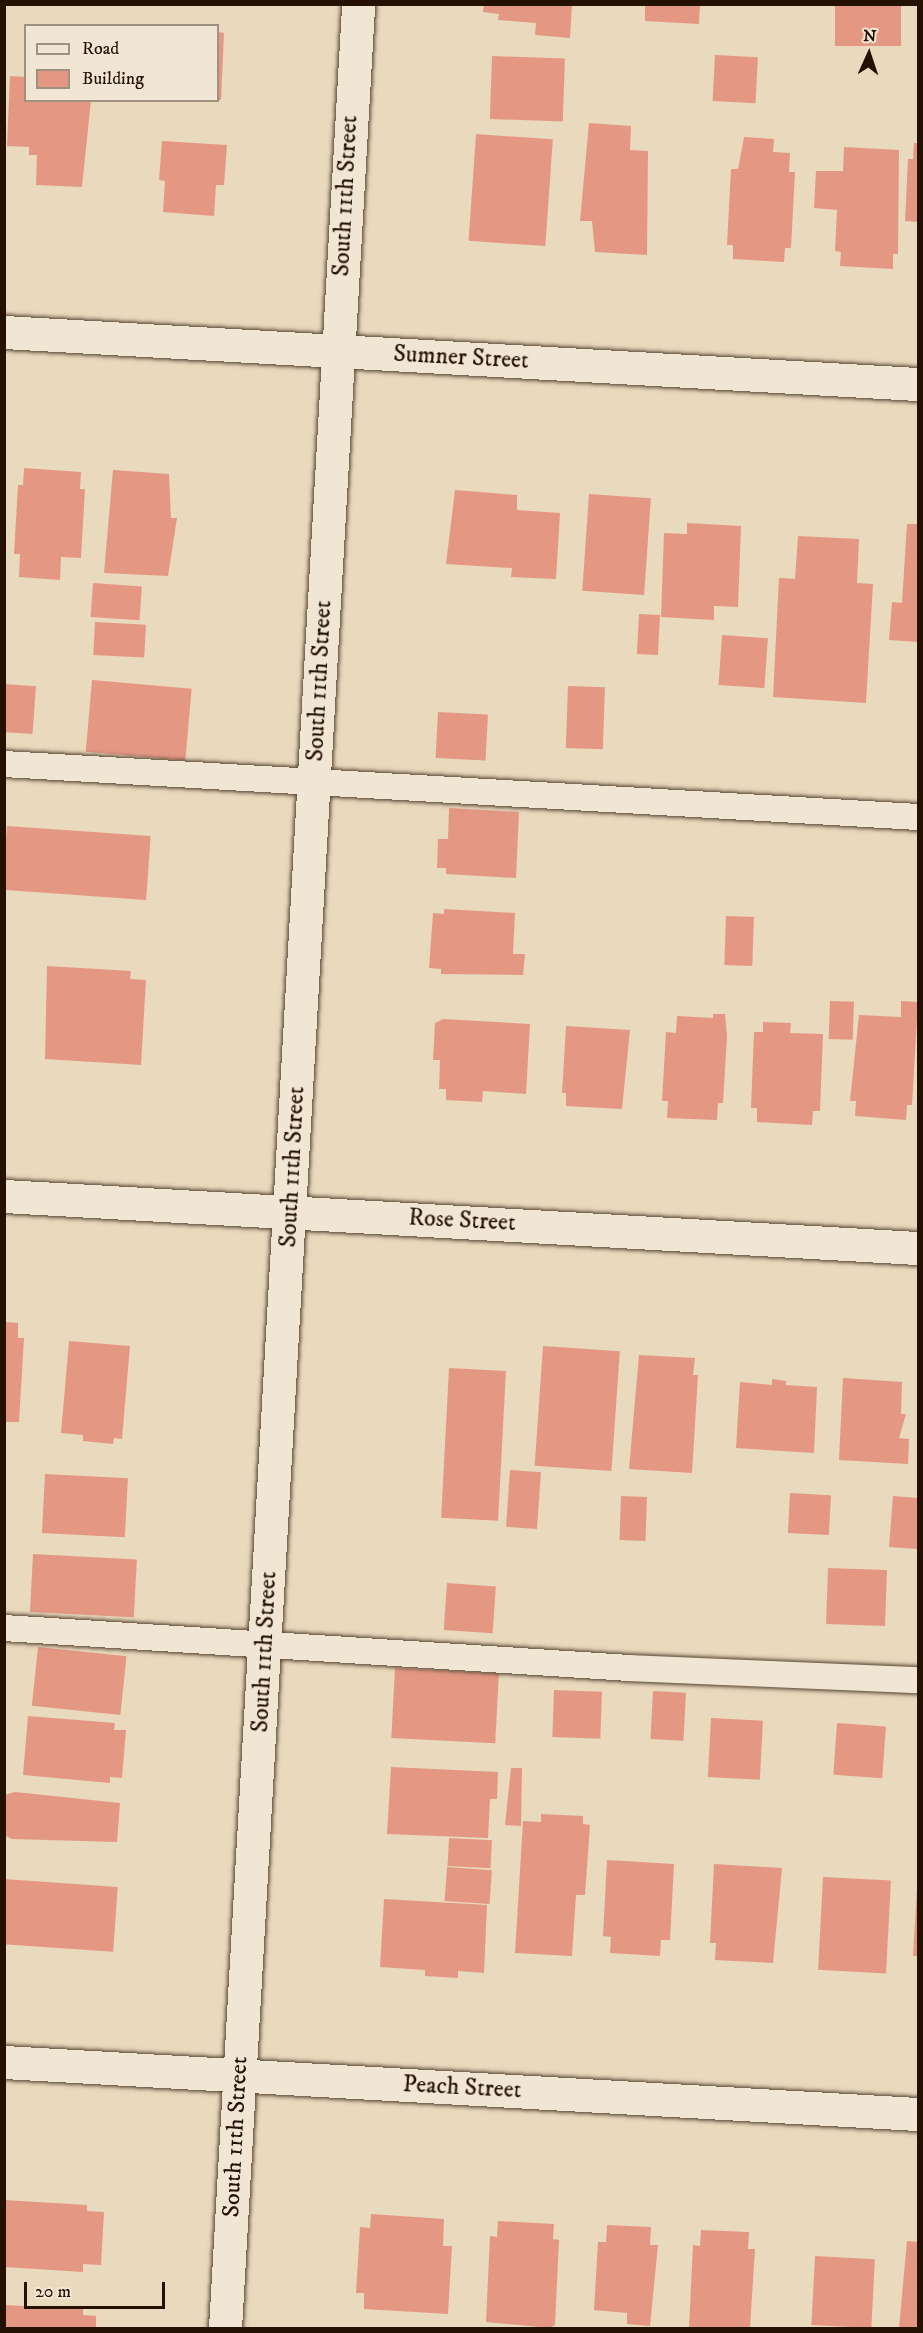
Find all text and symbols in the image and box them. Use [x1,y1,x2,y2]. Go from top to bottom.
legend [24,24,219,102]
north arrow [839,24,899,84]
text: N [863,26,877,46]
text: Road [82,38,119,60]
text: Building [82,68,144,90]
street label: South 11th Street [327,115,365,277]
street label: Sumner Street [393,340,529,376]
street label: South 11th Street [301,600,339,762]
street label: South 11th Street [274,1086,312,1248]
street label: Rose Street [408,1204,516,1238]
street label: South 11th Street [246,1571,284,1733]
street label: South 11th Street [217,2056,255,2218]
street label: Peach Street [402,2071,522,2105]
scale bar [27,2270,168,2308]
text: 20 m [35,2281,71,2303]

